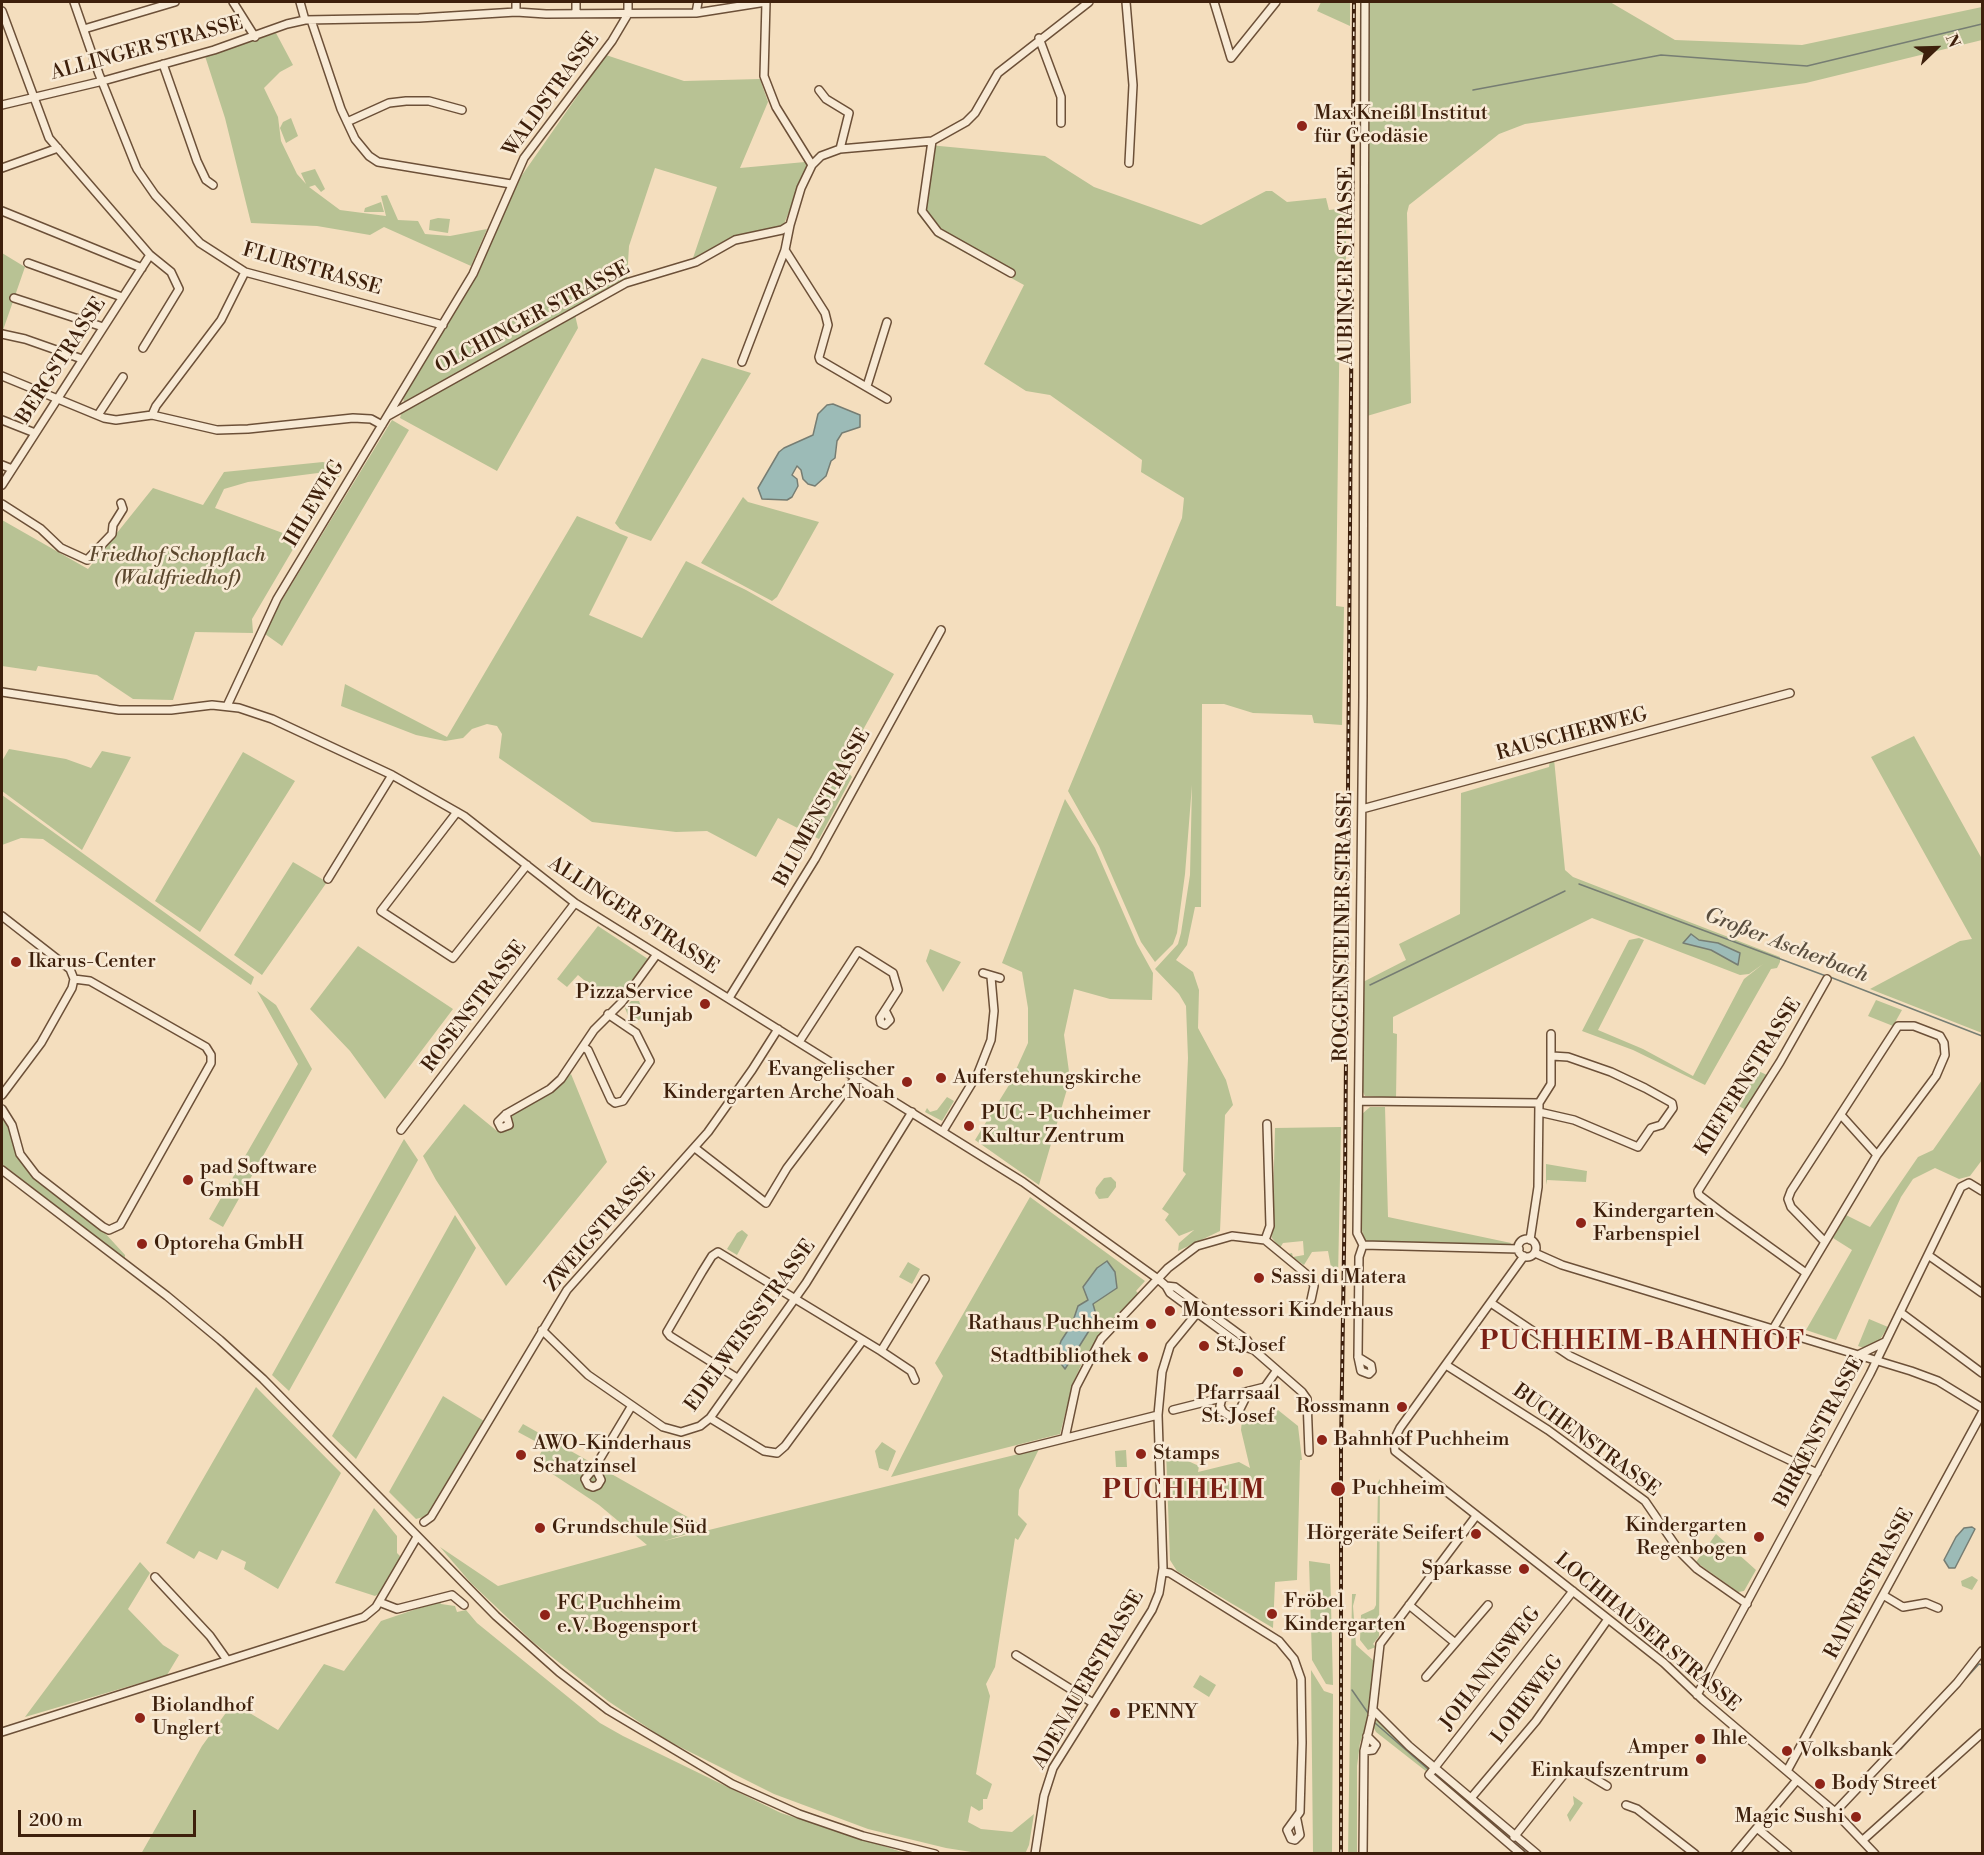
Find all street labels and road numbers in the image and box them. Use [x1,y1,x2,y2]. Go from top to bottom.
street label: ALLINGER STRASSE [48,12,246,86]
street label: WALDSTRASSE [499,28,605,162]
street label: AUBINGER STRASSE [1335,166,1359,366]
street label: FLURSTRASSE [240,239,384,301]
street label: OLCHINGER STRASSE [432,256,634,380]
street label: BERGSTRASSE [12,293,112,429]
street label: IHLEWEG [280,456,350,552]
street label: RAUSCHERWEG [1494,703,1650,767]
street label: BLUMENSTRASSE [770,725,876,891]
street label: ROGGENSTEINER STRASSE [1330,792,1358,1062]
street label: ALLINGER STRASSE [543,852,723,980]
street label: ROSENSTRASSE [418,936,532,1078]
street label: KIEFERNSTRASSE [1691,994,1807,1160]
street label: ZWEIGSTRASSE [541,1163,661,1297]
street label: EDELWEISSSTRASSE [680,1235,822,1417]
street label: BIRKENSTRASSE [1770,1352,1870,1512]
street label: BUCHENSTRASSE [1508,1380,1664,1502]
street label: RAINERSTRASSE [1820,1505,1920,1663]
street label: LOCHHAUSER STRASSE [1549,1548,1745,1718]
street label: ADENAUERSTRASSE [1028,1586,1150,1774]
street label: JOHANNISWEG [1435,1603,1547,1735]
street label: LOHEWEG [1487,1651,1569,1749]

